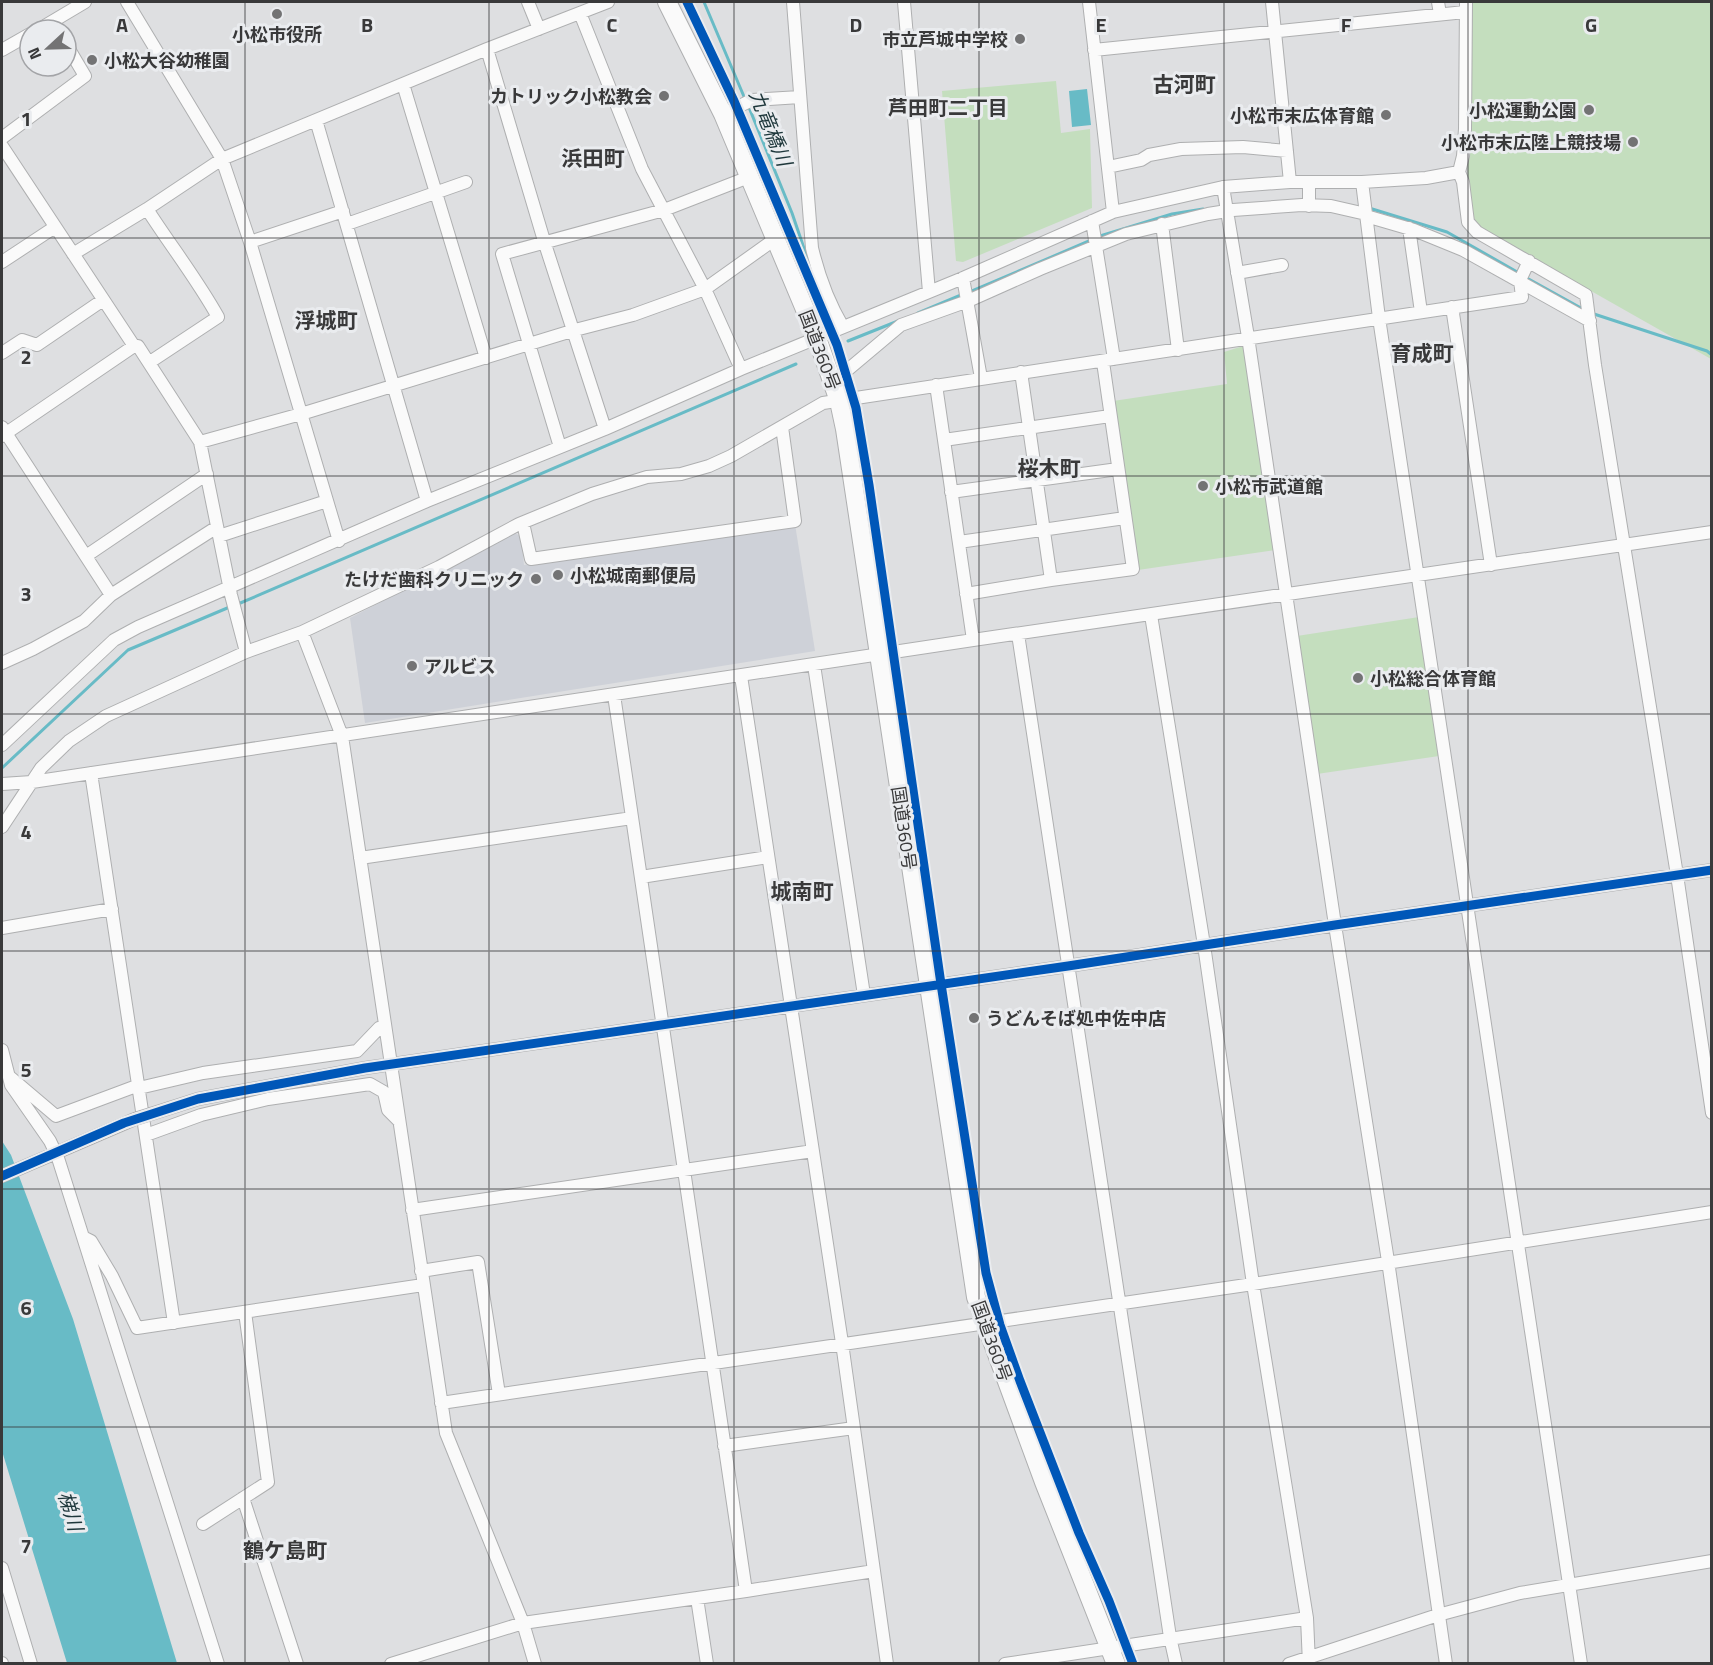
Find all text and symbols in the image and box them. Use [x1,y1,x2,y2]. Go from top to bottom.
marker: 小松市役所 [270,7,284,21]
text: A [116,9,128,40]
text: B [361,9,373,40]
text: C [607,9,618,40]
text: D [850,9,862,40]
text: E [1095,9,1107,40]
text: F [1341,9,1352,40]
text: G [1585,9,1597,40]
north arrow [18,18,78,78]
place label: 小松市役所 [232,21,322,48]
place label: 市立芦城中学校 [882,26,1008,53]
marker: 市立芦城中学校 [1013,32,1027,46]
text: N [21,44,47,63]
place label: 小松大谷幼稚園 [104,47,230,74]
marker: 小松大谷幼稚園 [85,53,99,67]
district label: 古河町 [1153,68,1216,100]
place label: カトリック小松教会 [490,83,652,110]
water label: 九竜橋川 [742,85,801,173]
marker: カトリック小松教会 [657,89,671,103]
district label: 芦田町二丁目 [888,92,1008,123]
place label: 小松運動公園 [1469,97,1577,124]
place label: 小松市末広体育館 [1230,102,1374,129]
text: 1 [20,103,32,134]
marker: 小松運動公園 [1582,103,1596,117]
marker: 小松市末広体育館 [1379,108,1393,122]
place label: 小松市末広陸上競技場 [1441,129,1621,156]
marker: 小松市末広陸上競技場 [1626,135,1640,149]
district label: 浜田町 [562,142,625,174]
district label: 浮城町 [295,304,358,336]
street label: 国道360号 [792,306,848,394]
district label: 育成町 [1391,337,1454,369]
text: 2 [20,341,32,372]
district label: 桜木町 [1018,452,1081,484]
place label: 小松市武道館 [1215,473,1323,500]
marker: 小松市武道館 [1196,479,1210,493]
place label: 小松城南郵便局 [570,562,696,589]
place label: たけだ歯科クリニック [344,566,524,593]
marker: 小松城南郵便局 [551,568,565,582]
marker: たけだ歯科クリニック [529,572,543,586]
text: 3 [20,578,32,609]
place label: アルビス [424,653,496,680]
marker: アルビス [405,659,419,673]
place label: 小松総合体育館 [1370,665,1496,692]
marker: 小松総合体育館 [1351,671,1365,685]
street label: 国道360号 [885,784,923,872]
text: 4 [20,816,32,847]
district label: 城南町 [771,875,834,907]
place label: うどんそば処中佐中店 [986,1005,1166,1032]
marker: うどんそば処中佐中店 [967,1011,981,1025]
text: 5 [20,1054,32,1085]
text: 6 [20,1292,32,1323]
street label: 国道360号 [965,1297,1019,1385]
water label: 梯川 [50,1487,92,1537]
text: 7 [20,1530,32,1561]
district label: 鶴ケ島町 [243,1534,327,1566]

